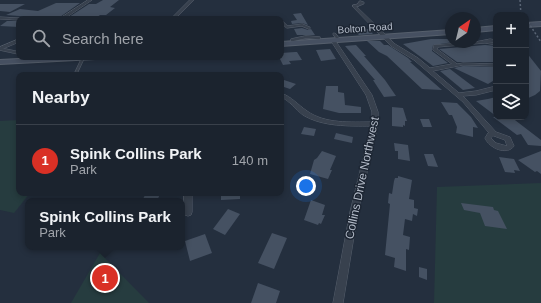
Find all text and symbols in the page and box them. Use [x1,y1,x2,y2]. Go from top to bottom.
north arrow [445,12,481,48]
map controls [493,12,529,120]
button: + [493,12,529,48]
search box [16,16,284,60]
street label: Bolton Road [337,21,393,35]
icon: search [30,27,52,49]
text: Search here [62,30,144,47]
button: − [493,48,529,84]
button: layers [493,84,529,120]
text: Nearby [32,88,90,107]
street label: Collins Drive Northwest [342,115,382,240]
text: Spink Collins Park [70,145,202,162]
text: 1 [41,153,49,168]
text: 140 m [232,153,268,168]
text: Park [70,162,97,177]
your location [296,176,316,196]
popup [25,198,185,250]
text: Spink Collins Park [39,208,171,225]
text: Park [39,225,66,240]
pin: 1 [92,263,118,293]

